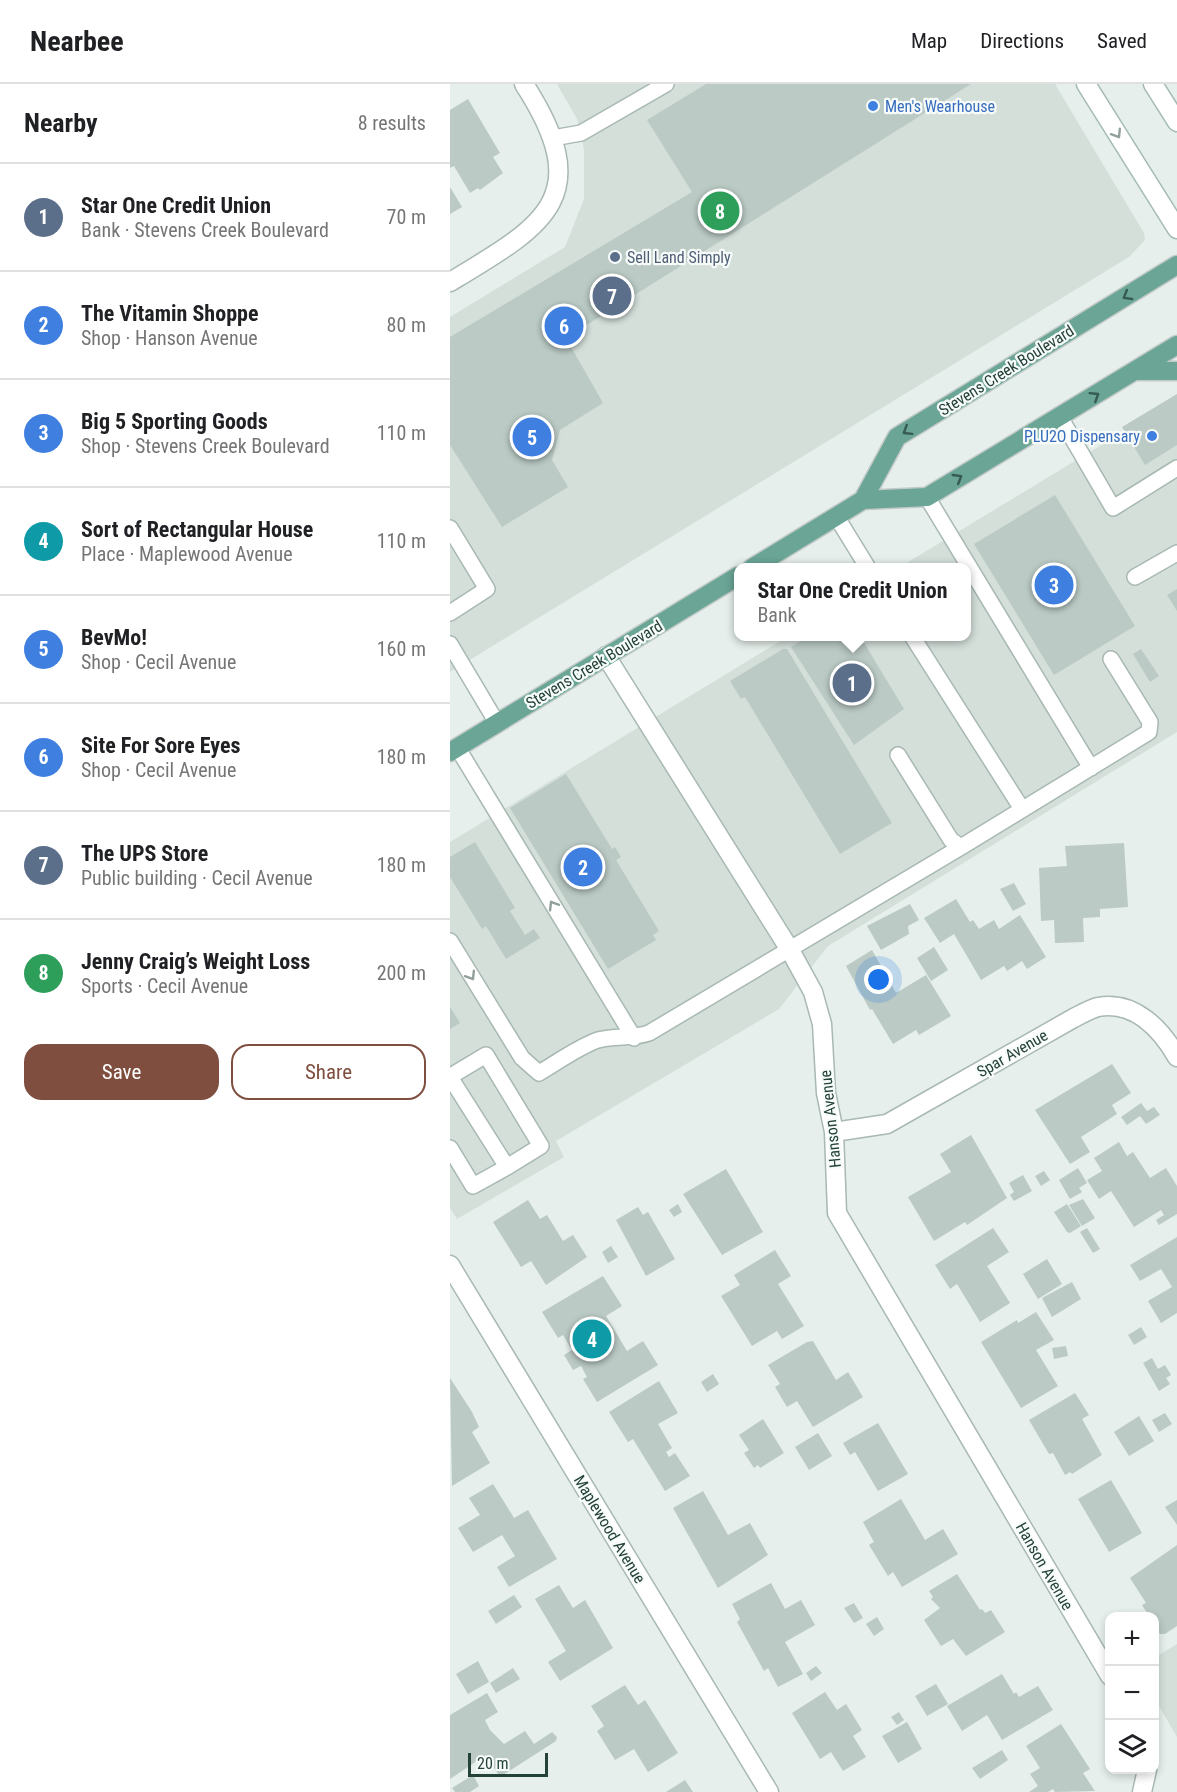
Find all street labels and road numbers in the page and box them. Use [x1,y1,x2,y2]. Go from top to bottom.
street label: Stevens Creek Boulevard [935,321,1077,420]
street label: Stevens Creek Boulevard [523,616,666,713]
street label: Spar Avenue [974,1026,1051,1081]
street label: Hanson Avenue [816,1069,845,1169]
street label: Maplewood Avenue [570,1472,649,1587]
street label: Hanson Avenue [1012,1519,1077,1614]

